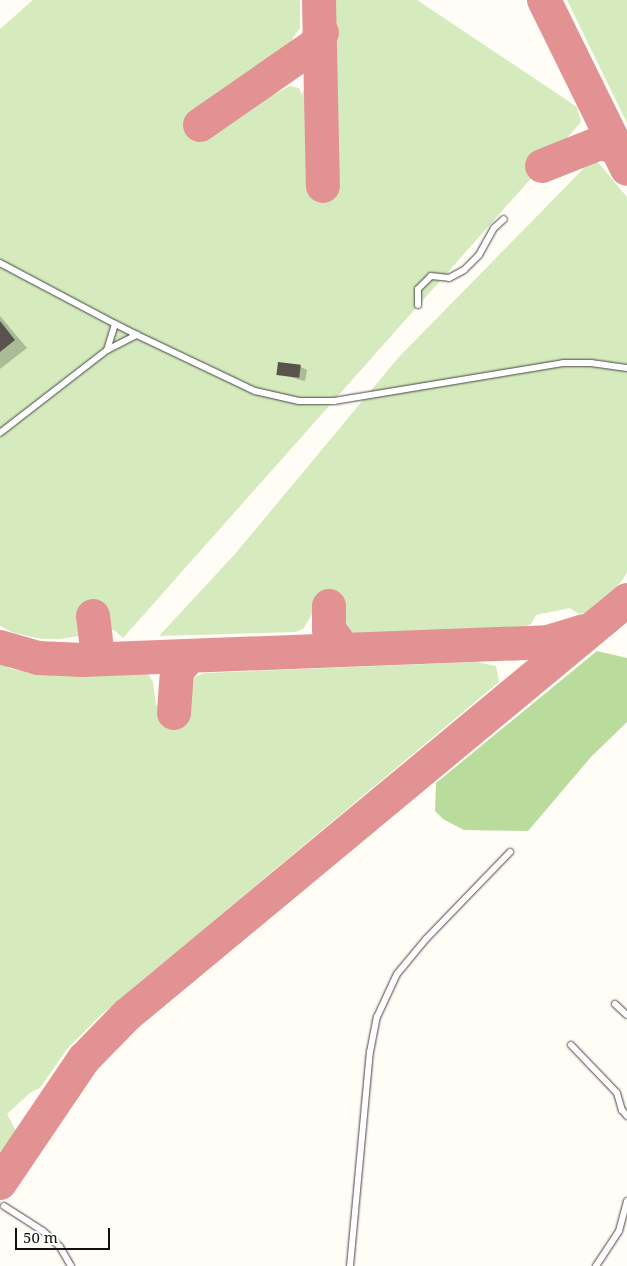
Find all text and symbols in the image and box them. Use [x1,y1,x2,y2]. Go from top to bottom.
scale bar [18,1218,112,1250]
text: 50 m [23,1227,58,1247]

